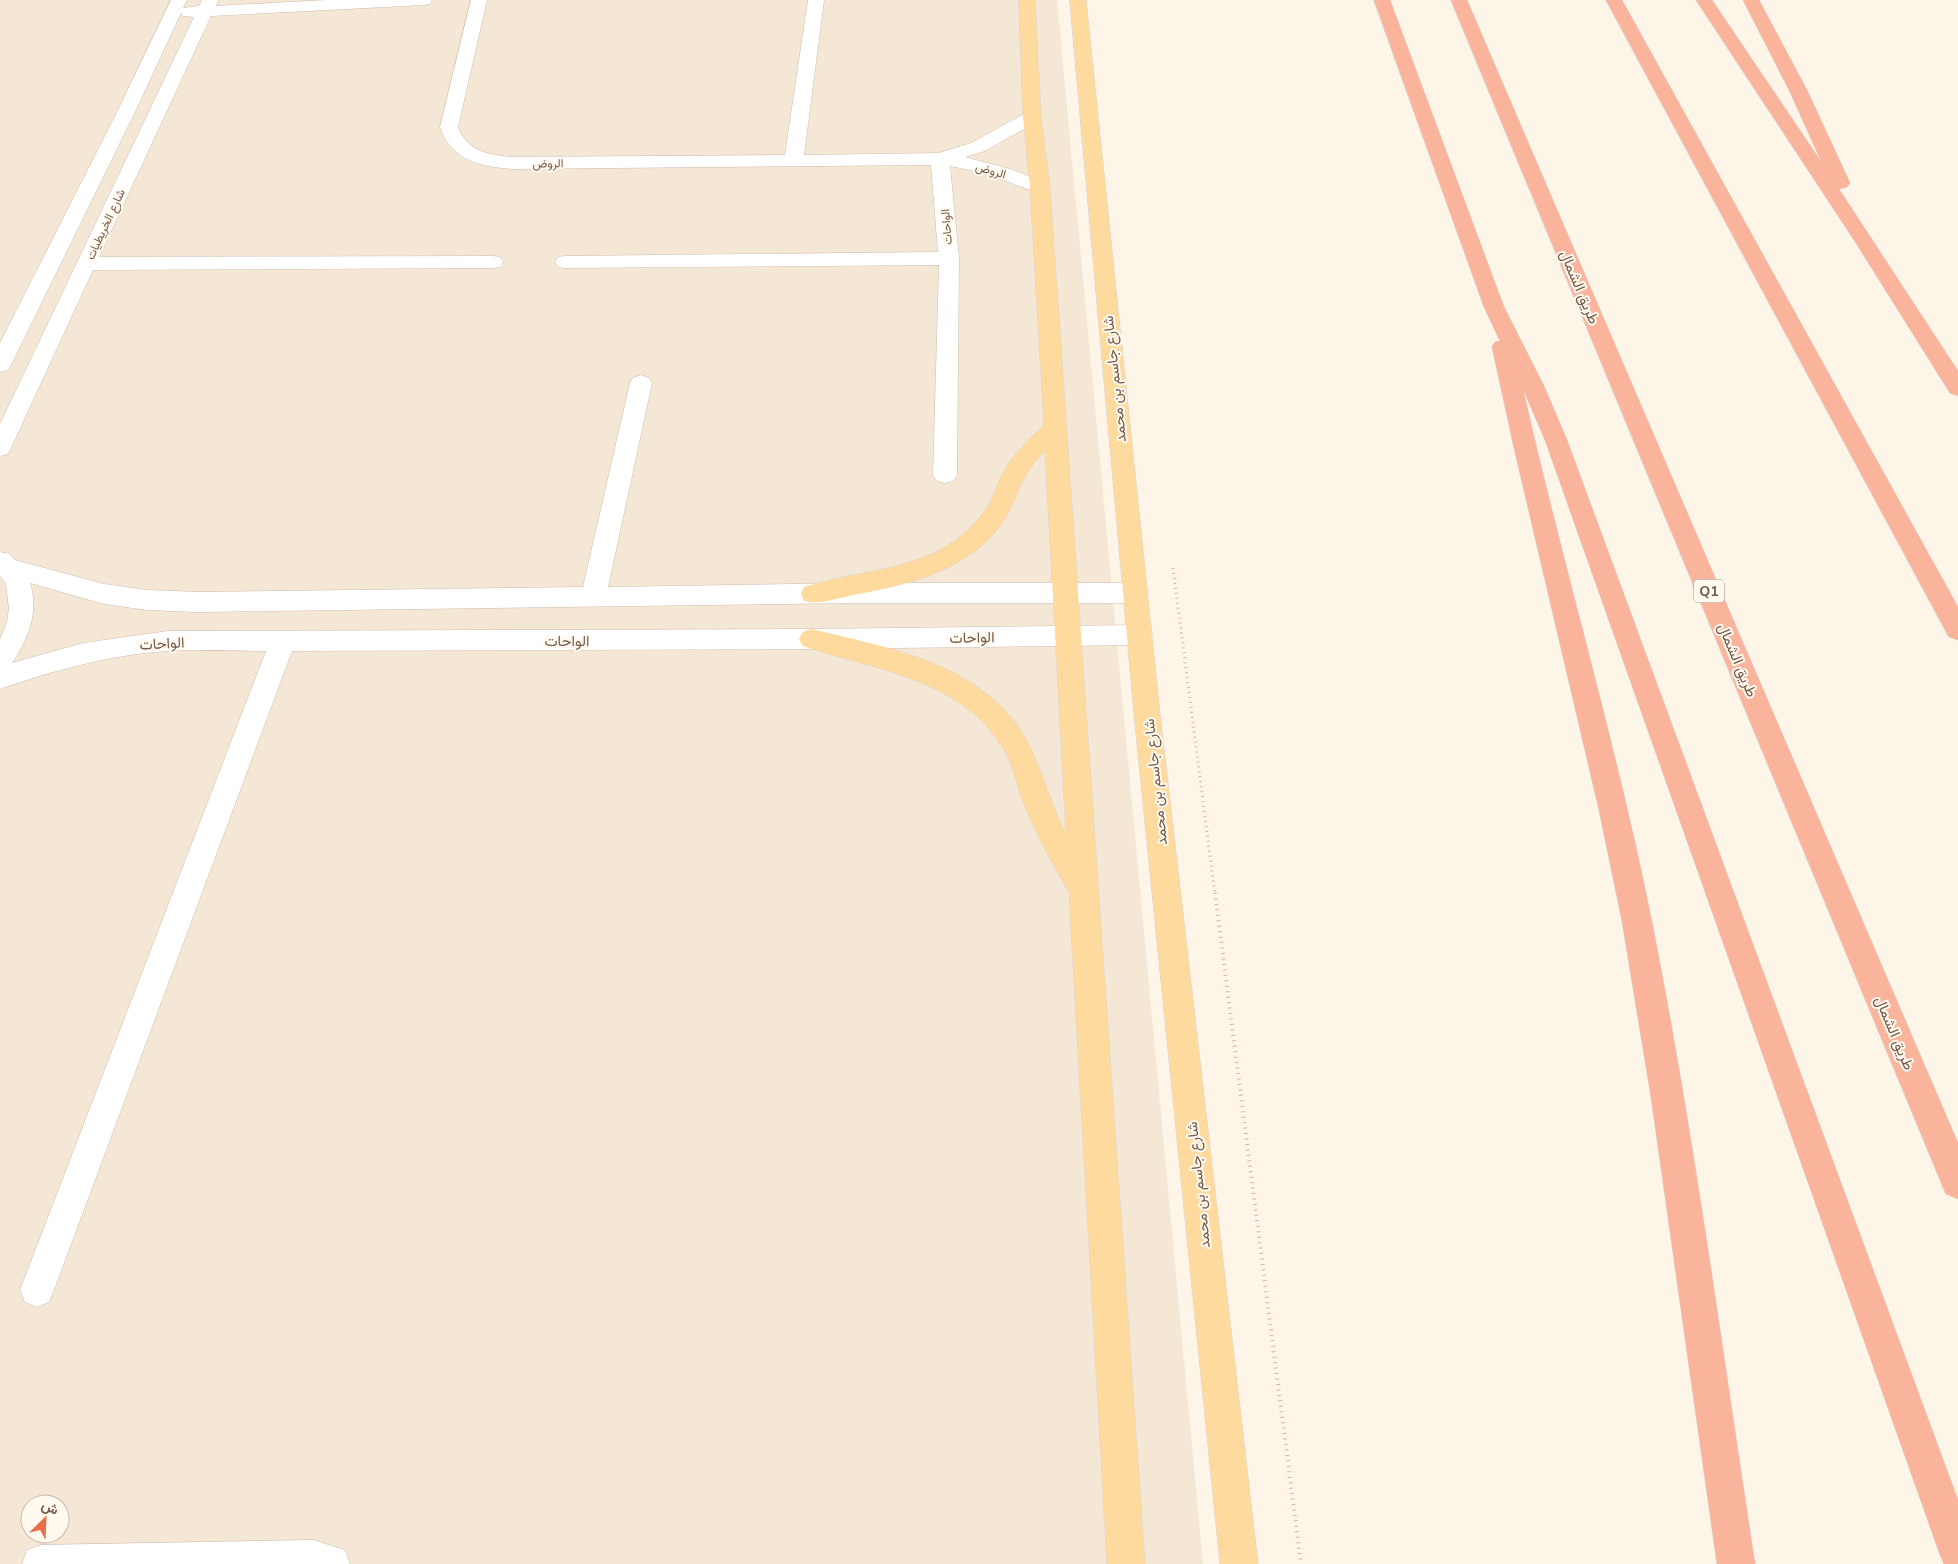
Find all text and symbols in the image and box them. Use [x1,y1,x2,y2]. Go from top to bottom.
street label: الروض [532,155,564,172]
street label: الروض [974,159,1008,182]
street label: شارع الخريطيات [82,186,130,263]
street label: الواحات [937,208,956,246]
street label: طريق الشمال [1555,247,1604,327]
street label: شارع جاسم بن محمد [1098,314,1132,443]
road number: Q1 [1694,580,1724,602]
street label: طريق الشمال [1713,620,1762,700]
street label: الواحات [949,627,995,647]
street label: الواحات [544,631,590,650]
street label: الواحات [139,632,185,654]
street label: شارع جاسم بن محمد [1139,717,1173,846]
street label: طريق الشمال [1870,993,1919,1073]
street label: شارع جاسم بن محمد [1182,1120,1216,1249]
north arrow [20,1494,70,1544]
text: ش [39,1495,62,1519]

